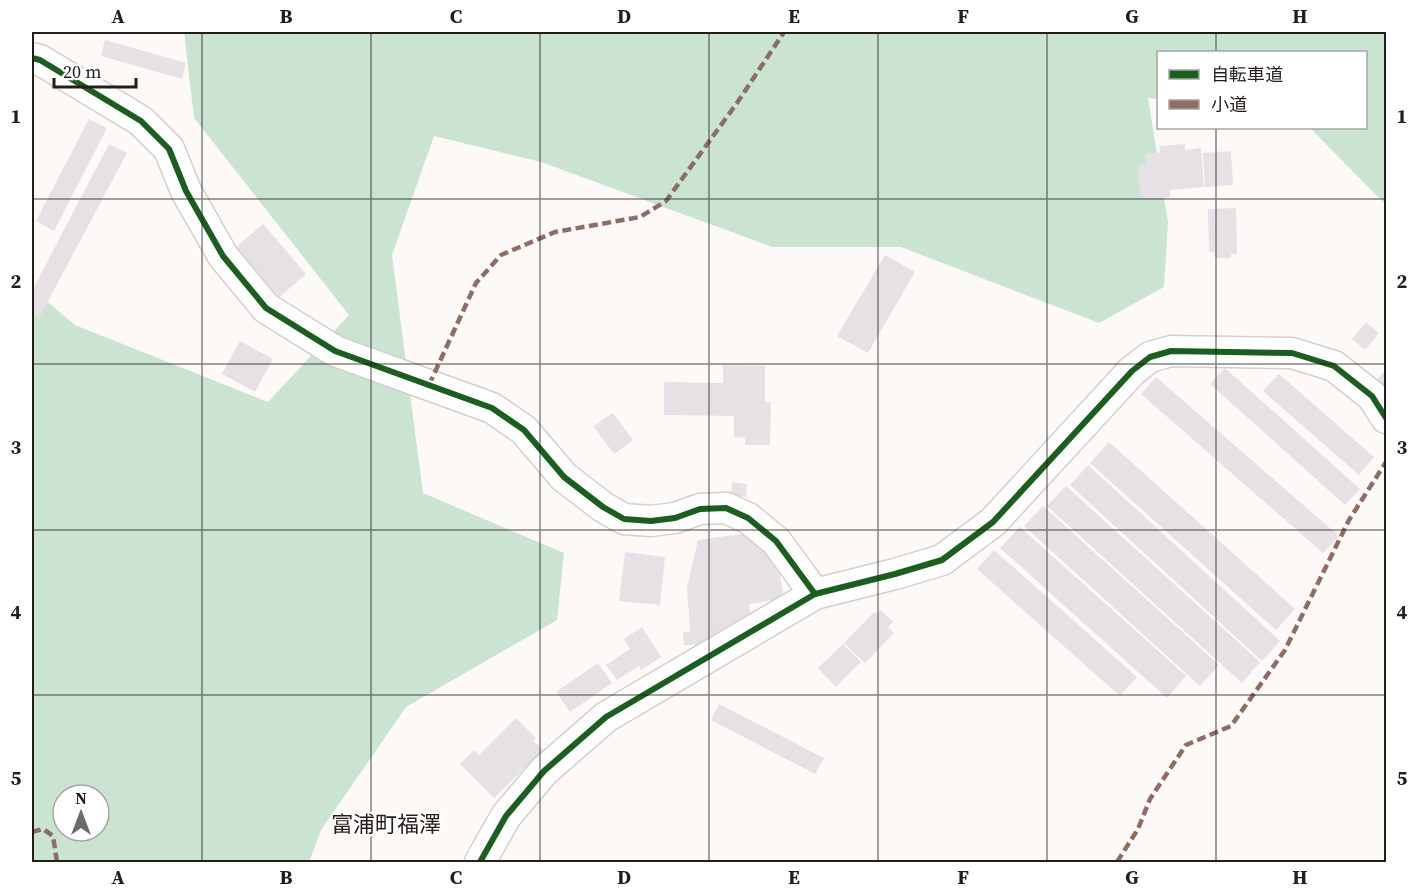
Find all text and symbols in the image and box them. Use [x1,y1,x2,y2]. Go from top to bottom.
text: A [111,2,125,30]
text: B [279,2,293,30]
text: C [450,2,462,30]
text: D [617,2,631,30]
text: E [788,2,800,30]
text: F [957,2,969,30]
text: G [1125,2,1139,30]
text: H [1292,2,1308,30]
scale bar [54,51,136,89]
legend [1157,51,1367,129]
text: 20 m [63,59,101,84]
text: 自転車道 [1211,62,1283,87]
text: 小道 [1211,92,1247,117]
text: 1 [11,102,21,130]
text: 1 [1397,102,1407,130]
text: 2 [11,267,22,295]
text: 2 [1397,267,1408,295]
text: 3 [11,433,22,461]
text: 3 [1397,433,1408,461]
text: 4 [11,598,22,626]
text: 4 [1397,598,1408,626]
text: 5 [11,764,22,792]
text: 5 [1397,764,1408,792]
north arrow [51,783,111,843]
text: N [75,787,87,809]
district label: 富浦町福澤 [331,809,441,839]
text: A [111,863,125,891]
text: B [279,863,293,891]
text: C [450,863,462,891]
text: D [617,863,631,891]
text: E [788,863,800,891]
text: F [957,863,969,891]
text: G [1125,863,1139,891]
text: H [1292,863,1308,891]

